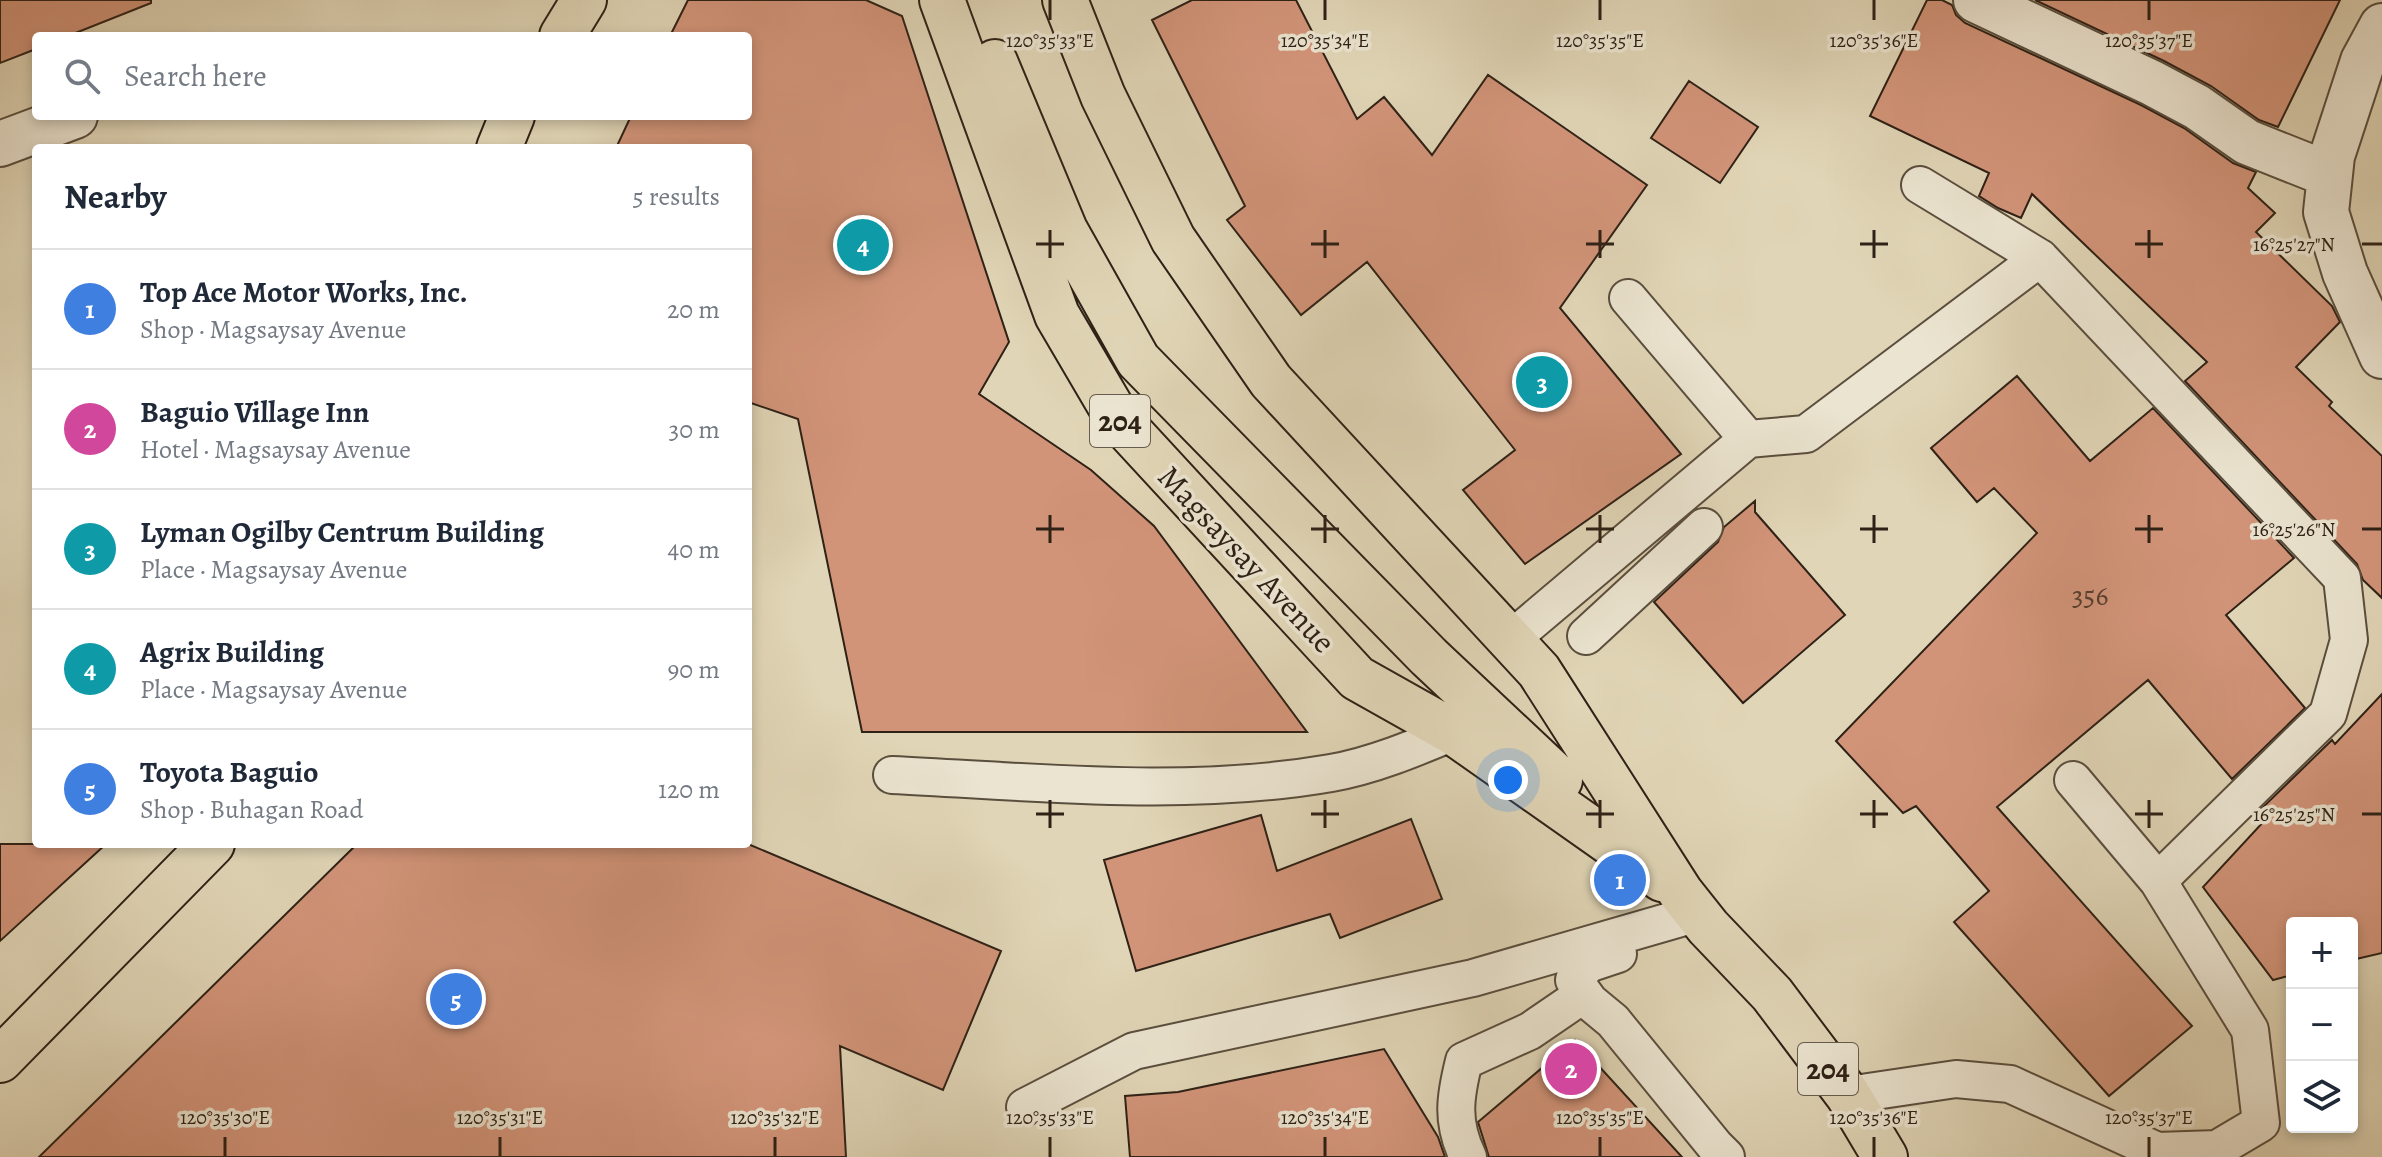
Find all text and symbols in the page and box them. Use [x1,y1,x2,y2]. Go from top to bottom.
text: 120°35'33"E [1006,27,1094,54]
text: 120°35'34"E [1281,27,1369,54]
text: 120°35'35"E [1556,27,1644,54]
text: 120°35'36"E [1830,27,1918,54]
text: 120°35'37"E [2105,27,2193,54]
search box [32,32,752,120]
icon: search [60,54,104,98]
text: Search here [124,56,267,96]
text: Nearby [64,173,167,220]
text: 5 results [632,179,720,214]
pin: 4 [837,215,889,275]
text: 16°25'27"N [2253,231,2335,258]
text: Top Ace Motor Works, Inc. [140,272,468,312]
text: 1 [85,292,95,327]
text: 20 m [667,292,720,327]
text: Shop · Magsaysay Avenue [140,312,406,347]
pin: 3 [1516,352,1568,412]
text: Baguio Village Inn [140,392,369,432]
road number: 204 [1090,395,1150,447]
text: 2 [84,412,96,447]
text: 30 m [669,412,720,447]
text: Hotel · Magsaysay Avenue [140,432,411,467]
street label: Magsaysay Avenue [1148,455,1346,663]
text: Lyman Ogilby Centrum Building [140,512,544,552]
text: 16°25'26"N [2253,516,2335,543]
text: 3 [84,532,96,567]
text: 40 m [668,532,720,567]
text: Place · Magsaysay Avenue [140,552,407,587]
house number: 356 [2072,577,2108,615]
text: Agrix Building [140,632,324,672]
text: 4 [84,652,96,687]
text: 90 m [668,652,720,687]
text: Place · Magsaysay Avenue [140,672,407,707]
text: Toyota Baguio [140,752,319,792]
your location [1488,760,1528,800]
text: 5 [84,772,96,807]
text: 120 m [658,772,720,807]
text: Shop · Buhagan Road [140,792,363,827]
text: 16°25'25"N [2253,801,2335,828]
pin: 1 [1594,850,1646,910]
map controls [2286,917,2358,1133]
button: + [2286,917,2358,989]
pin: 5 [430,969,482,1029]
button: − [2286,989,2358,1061]
pin: 2 [1545,1039,1597,1099]
road number: 204 [1798,1043,1858,1095]
button: layers [2286,1061,2358,1133]
text: 120°35'30"E [180,1104,270,1131]
text: 120°35'31"E [457,1104,543,1131]
text: 120°35'32"E [730,1104,820,1131]
text: 120°35'33"E [1006,1104,1094,1131]
text: 120°35'34"E [1281,1104,1369,1131]
text: 120°35'35"E [1556,1104,1644,1131]
text: 120°35'36"E [1830,1104,1918,1131]
text: 120°35'37"E [2105,1104,2193,1131]

